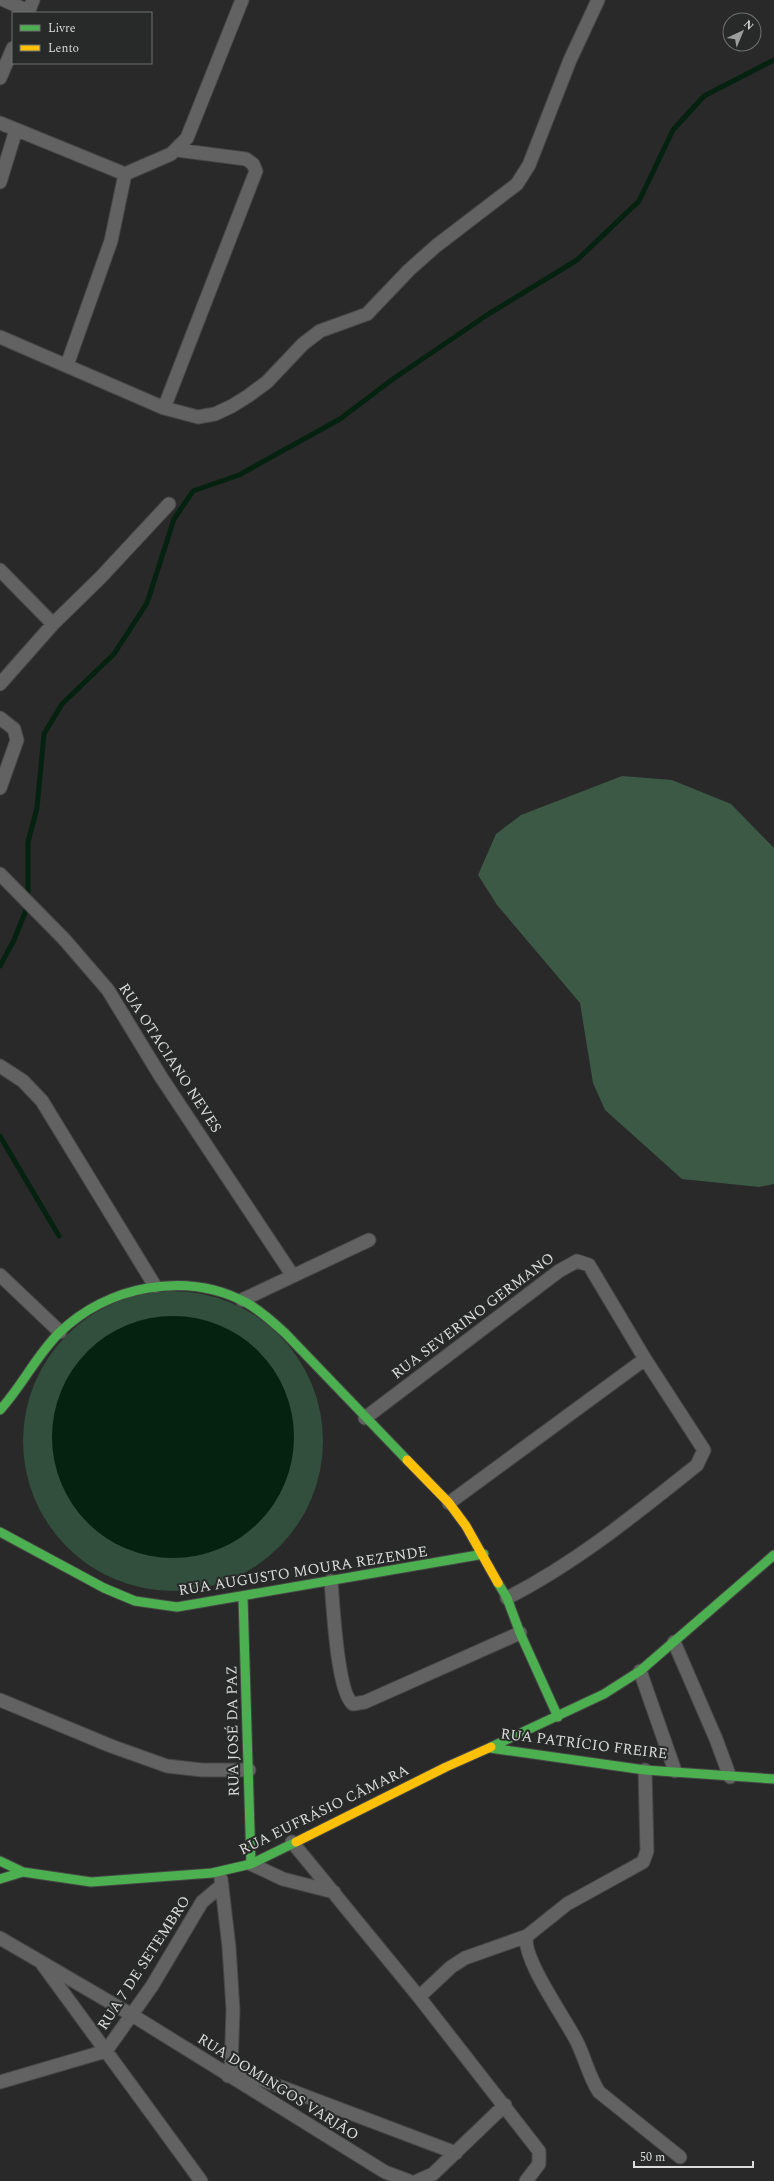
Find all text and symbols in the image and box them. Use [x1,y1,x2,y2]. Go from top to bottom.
legend [12,12,152,64]
north arrow [722,12,762,52]
text: N [739,16,758,34]
text: Livre [48,19,76,38]
text: Lento [48,39,79,58]
street label: RUA OTACIANO NEVES [113,978,227,1138]
street label: RUA SEVERINO GERMANO [387,1247,559,1385]
street label: RUA AUGUSTO MOURA REZENDE [177,1540,429,1602]
street label: RUA JOSÉ DA PAZ [220,1665,246,1797]
street label: RUA PATRÍCIO FREIRE [499,1722,669,1766]
street label: RUA EUFRÁSIO CÂMARA [235,1759,413,1861]
street label: RUA 7 DE SETEMBRO [92,1891,196,2035]
street label: RUA DOMINGOS VARJÃO [193,2028,363,2146]
scale bar [634,2143,753,2169]
text: 50 m [640,2148,665,2167]

